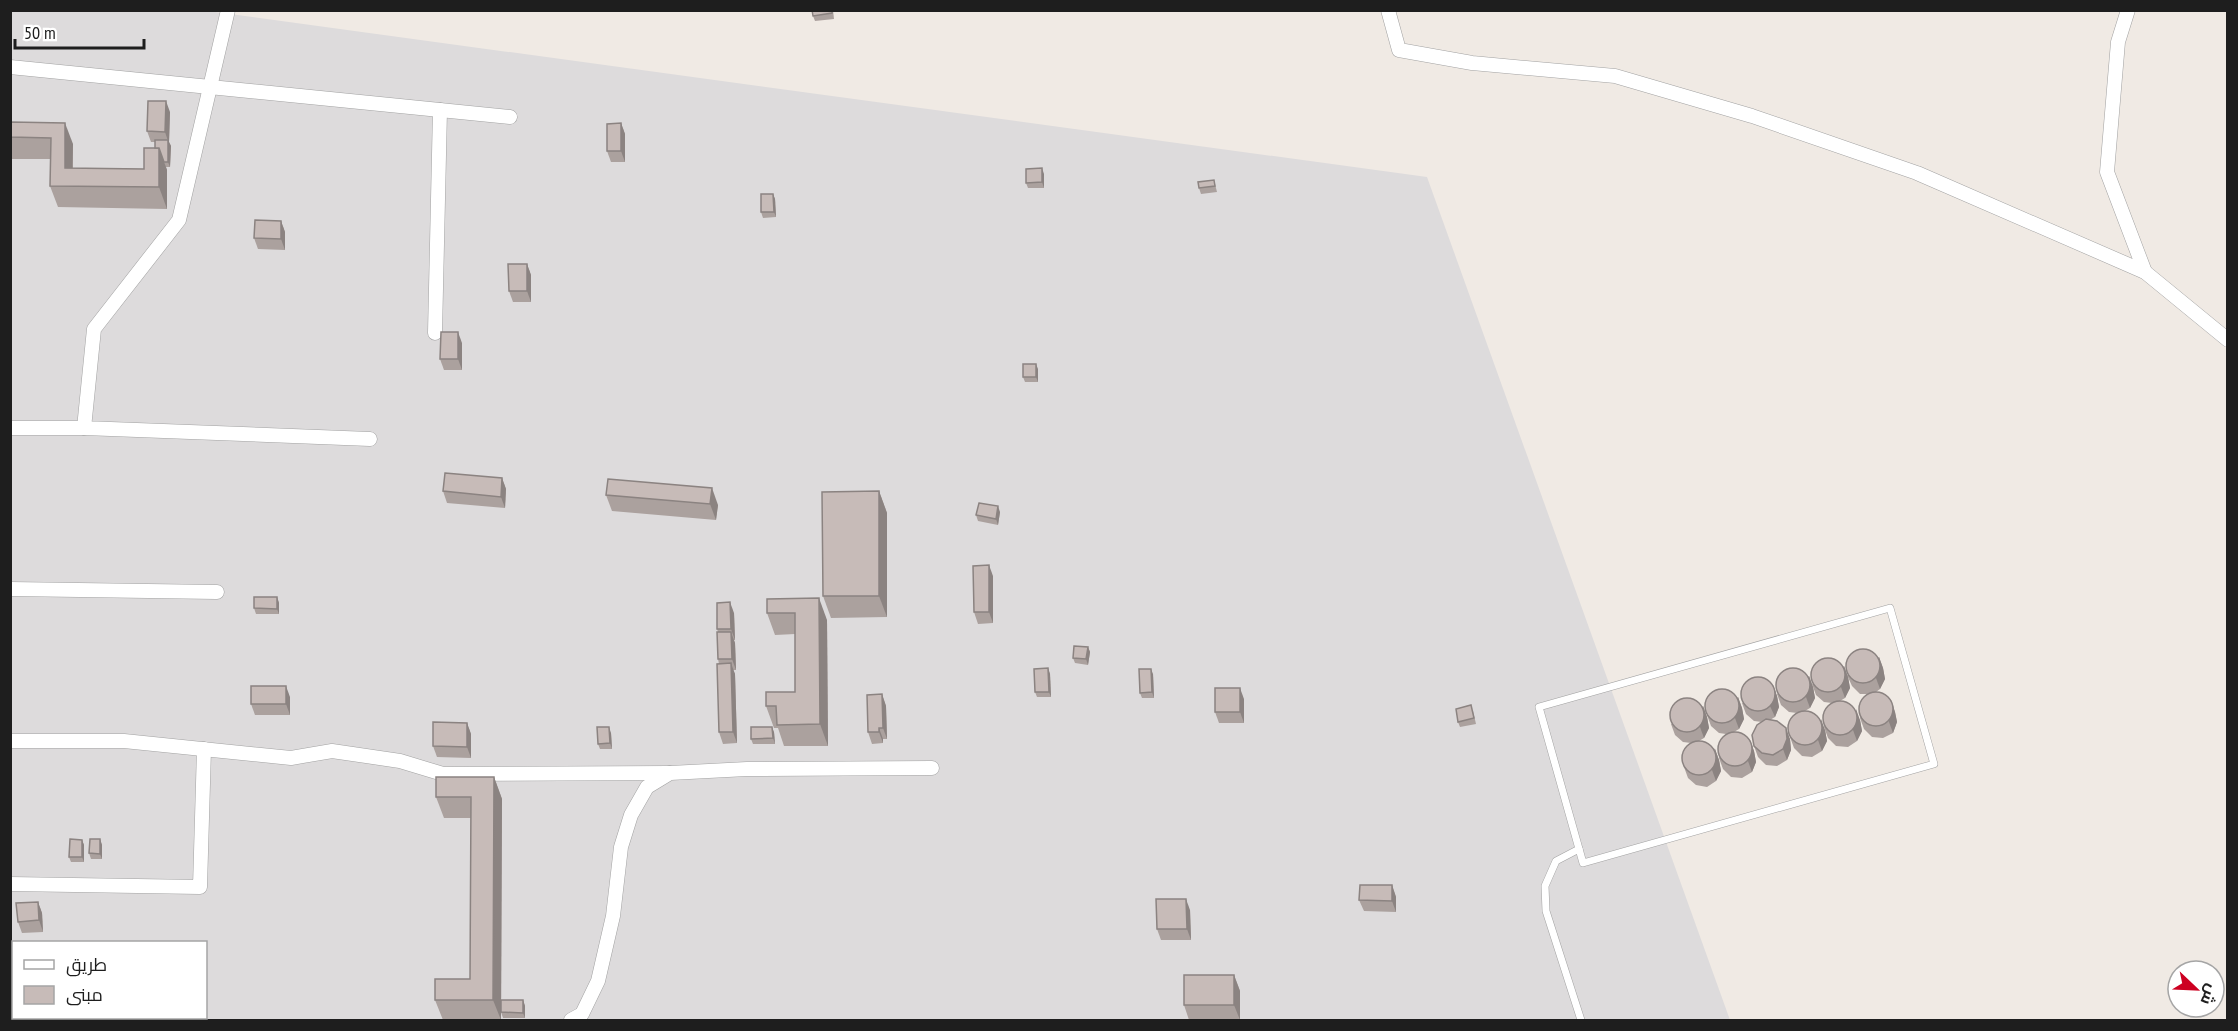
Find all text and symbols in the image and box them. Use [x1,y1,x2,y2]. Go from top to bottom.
scale bar [15,12,144,50]
text: 50 m [24,21,56,44]
legend [12,941,207,1019]
text: طريق [66,953,107,977]
north arrow [2166,959,2226,1019]
text: ش [2197,982,2223,1008]
text: مبنى [66,983,103,1006]

